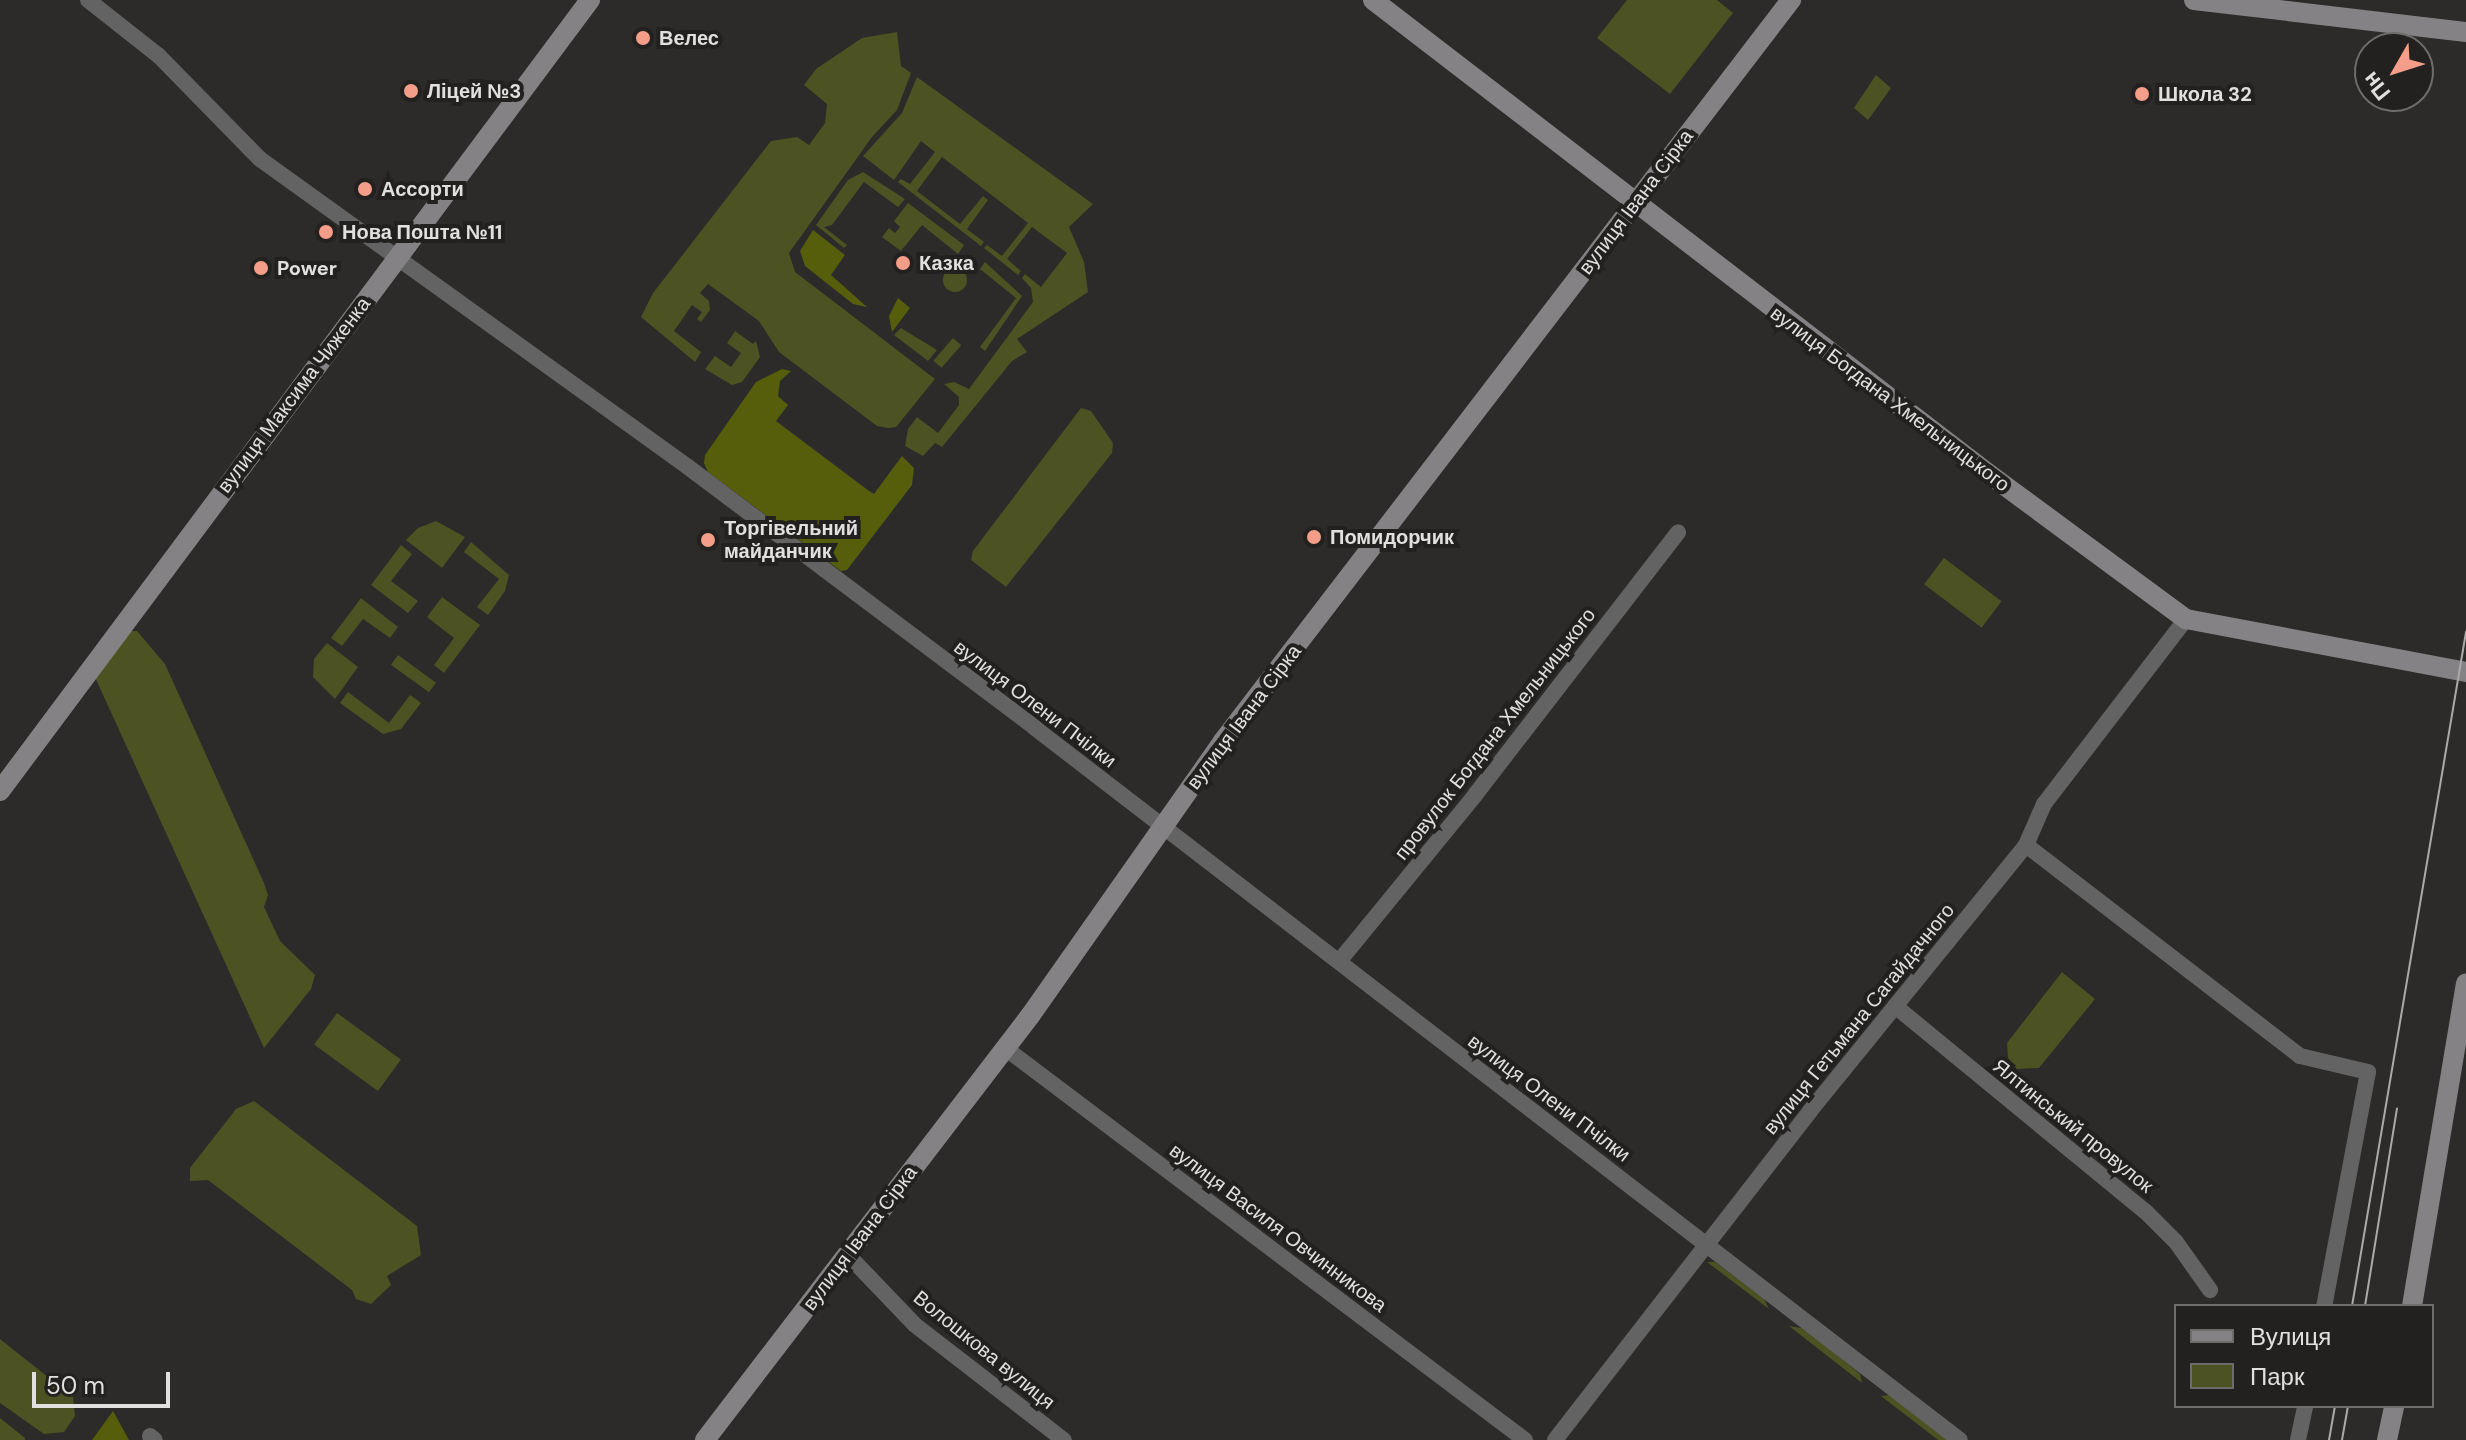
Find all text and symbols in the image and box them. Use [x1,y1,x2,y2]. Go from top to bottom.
place label: Велес [659,26,719,50]
marker: Велес [634,29,652,47]
north arrow [2354,32,2434,112]
text: Пн [2356,66,2397,107]
place label: Ліцей №3 [427,79,521,103]
marker: Ліцей №3 [402,82,420,100]
place label: Школа 32 [2158,82,2252,106]
marker: Школа 32 [2133,85,2151,103]
street label: вулиця Івана Сірка [1574,125,1698,279]
place label: Ассорти [381,177,464,201]
marker: Ассорти [356,180,374,198]
place label: Нова Пошта №11 [342,220,502,244]
marker: Нова Пошта №11 [317,223,335,241]
place label: Казка [919,251,974,275]
marker: Казка [894,254,912,272]
place label: Power [277,256,337,280]
marker: Power [252,259,270,277]
street label: вулиця Максима Чиженка [213,292,375,498]
street label: вулиця Богдана Хмельницького [1766,301,2014,497]
place label: Торгівельний майданчик [724,516,858,563]
place label: Помидорчик [1330,525,1454,549]
marker: Помидорчик [1305,528,1323,546]
marker: Торгівельний майданчик [699,531,717,549]
street label: провулок Богдана Хмельницького [1389,603,1601,865]
street label: вулиця Олени Пчілки [949,635,1121,773]
street label: вулиця Івана Сірка [1182,640,1306,794]
street label: вулиця Гетьмана Сагайдачного [1758,899,1960,1139]
street label: вулиця Олени Пчілки [1463,1029,1635,1167]
street label: Ялтинський провулок [1988,1054,2158,1198]
street label: вулиця Василя Овчинникова [1165,1139,1391,1317]
street label: вулиця Івана Сірка [798,1161,922,1315]
street label: Волошкова вулиця [908,1286,1060,1414]
legend [2174,1304,2434,1408]
text: Вулиця [2250,1321,2331,1352]
scale bar [36,1356,174,1406]
text: Парк [2250,1361,2304,1392]
text: 50 m [46,1370,105,1401]

